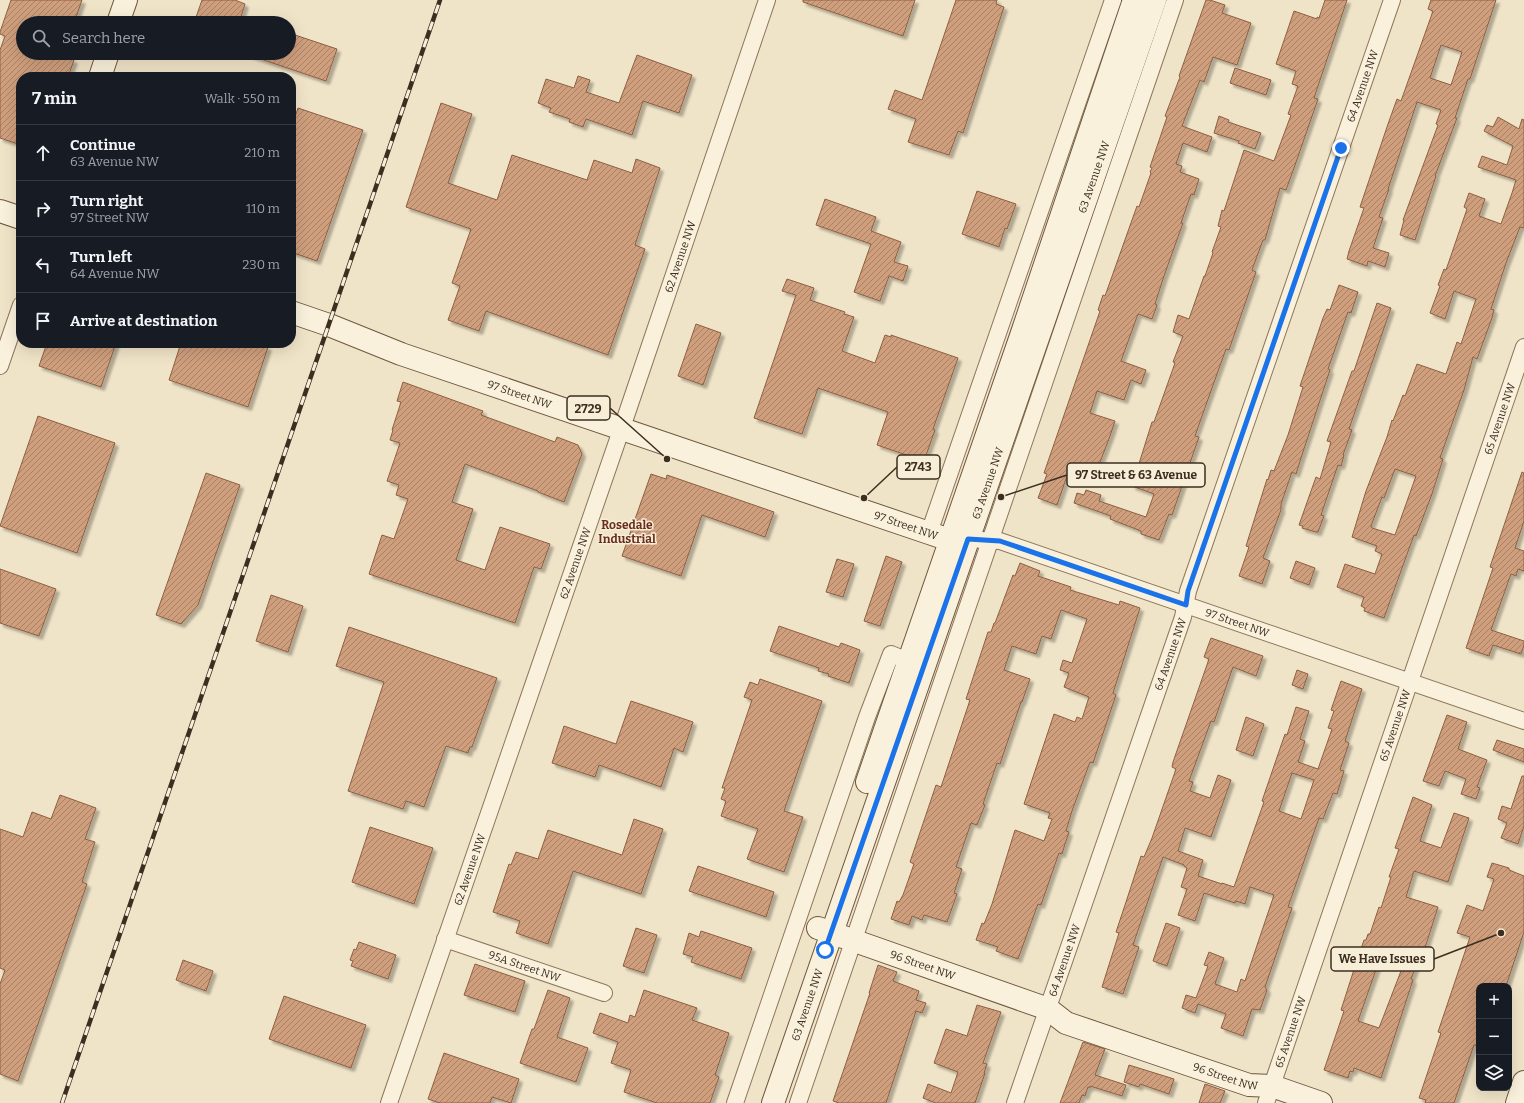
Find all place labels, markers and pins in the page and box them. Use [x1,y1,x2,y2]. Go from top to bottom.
callout: 2729 [567,396,610,420]
callout: 2743 [897,455,940,479]
callout: 97 Street & 63 Avenue [1067,463,1205,487]
callout: We Have Issues [1331,947,1434,971]

